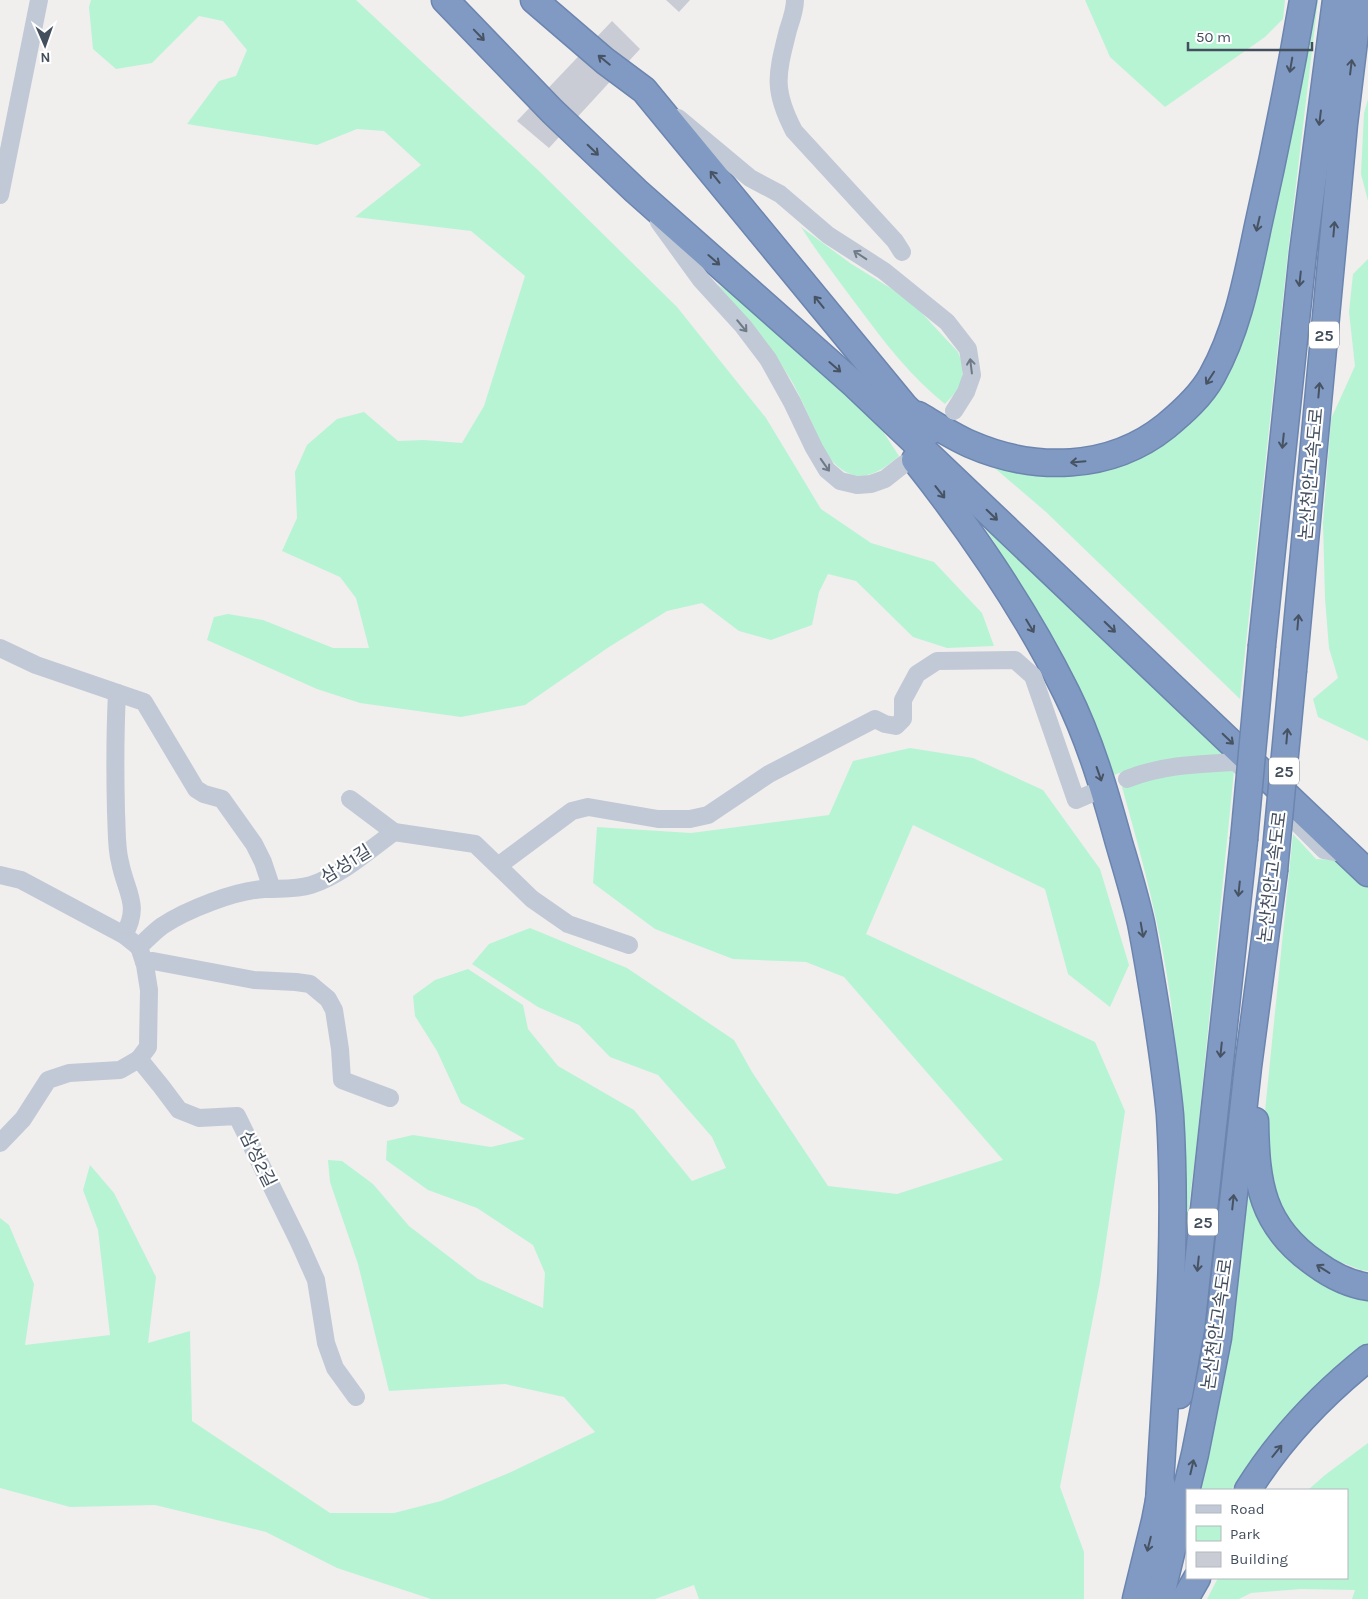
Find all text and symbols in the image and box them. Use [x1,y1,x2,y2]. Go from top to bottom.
north arrow [20,20,70,70]
scale bar [1188,20,1312,52]
text: 50 m [1196,28,1231,46]
one-way arrow [473,29,485,41]
text: N [40,49,51,66]
one-way arrow [598,54,611,65]
one-way arrow [1286,57,1296,73]
one-way arrow [1346,59,1356,75]
one-way arrow [1315,109,1325,125]
one-way arrow [587,144,600,156]
one-way arrow [710,170,721,183]
one-way arrow [1253,216,1263,232]
one-way arrow [1330,221,1339,237]
one-way arrow [853,250,867,260]
one-way arrow [707,254,720,266]
one-way arrow [1295,271,1305,287]
one-way arrow [813,296,824,309]
one-way arrow [737,319,748,332]
road number: 25 [1309,322,1339,348]
one-way arrow [966,359,976,375]
one-way arrow [829,362,842,373]
one-way arrow [1205,371,1215,385]
one-way arrow [1314,383,1324,399]
street label: 논산천안고속도로 [1294,407,1328,541]
one-way arrow [1278,432,1288,448]
one-way arrow [1070,457,1086,467]
one-way arrow [820,458,830,472]
one-way arrow [935,485,946,498]
one-way arrow [986,509,998,521]
one-way arrow [1293,614,1302,630]
one-way arrow [1026,619,1036,633]
one-way arrow [1103,621,1116,633]
one-way arrow [1282,728,1292,744]
one-way arrow [1221,733,1234,745]
road number: 25 [1269,758,1299,784]
one-way arrow [1095,765,1104,781]
street label: 논산천안고속도로 [1253,810,1291,944]
street label: 삼성1길 [317,840,375,888]
one-way arrow [1234,880,1244,896]
one-way arrow [1138,922,1147,938]
one-way arrow [1216,1042,1226,1058]
street label: 삼성2길 [235,1127,281,1191]
one-way arrow [1228,1195,1238,1211]
road number: 25 [1188,1208,1218,1236]
one-way arrow [1193,1256,1203,1272]
street label: 논산천안고속도로 [1197,1257,1237,1391]
one-way arrow [1316,1263,1330,1274]
one-way arrow [1272,1444,1282,1458]
one-way arrow [1188,1459,1197,1475]
legend [1186,1489,1348,1579]
text: Road [1230,1500,1265,1518]
text: Park [1230,1525,1260,1543]
one-way arrow [1144,1536,1154,1552]
text: Building [1230,1550,1288,1568]

